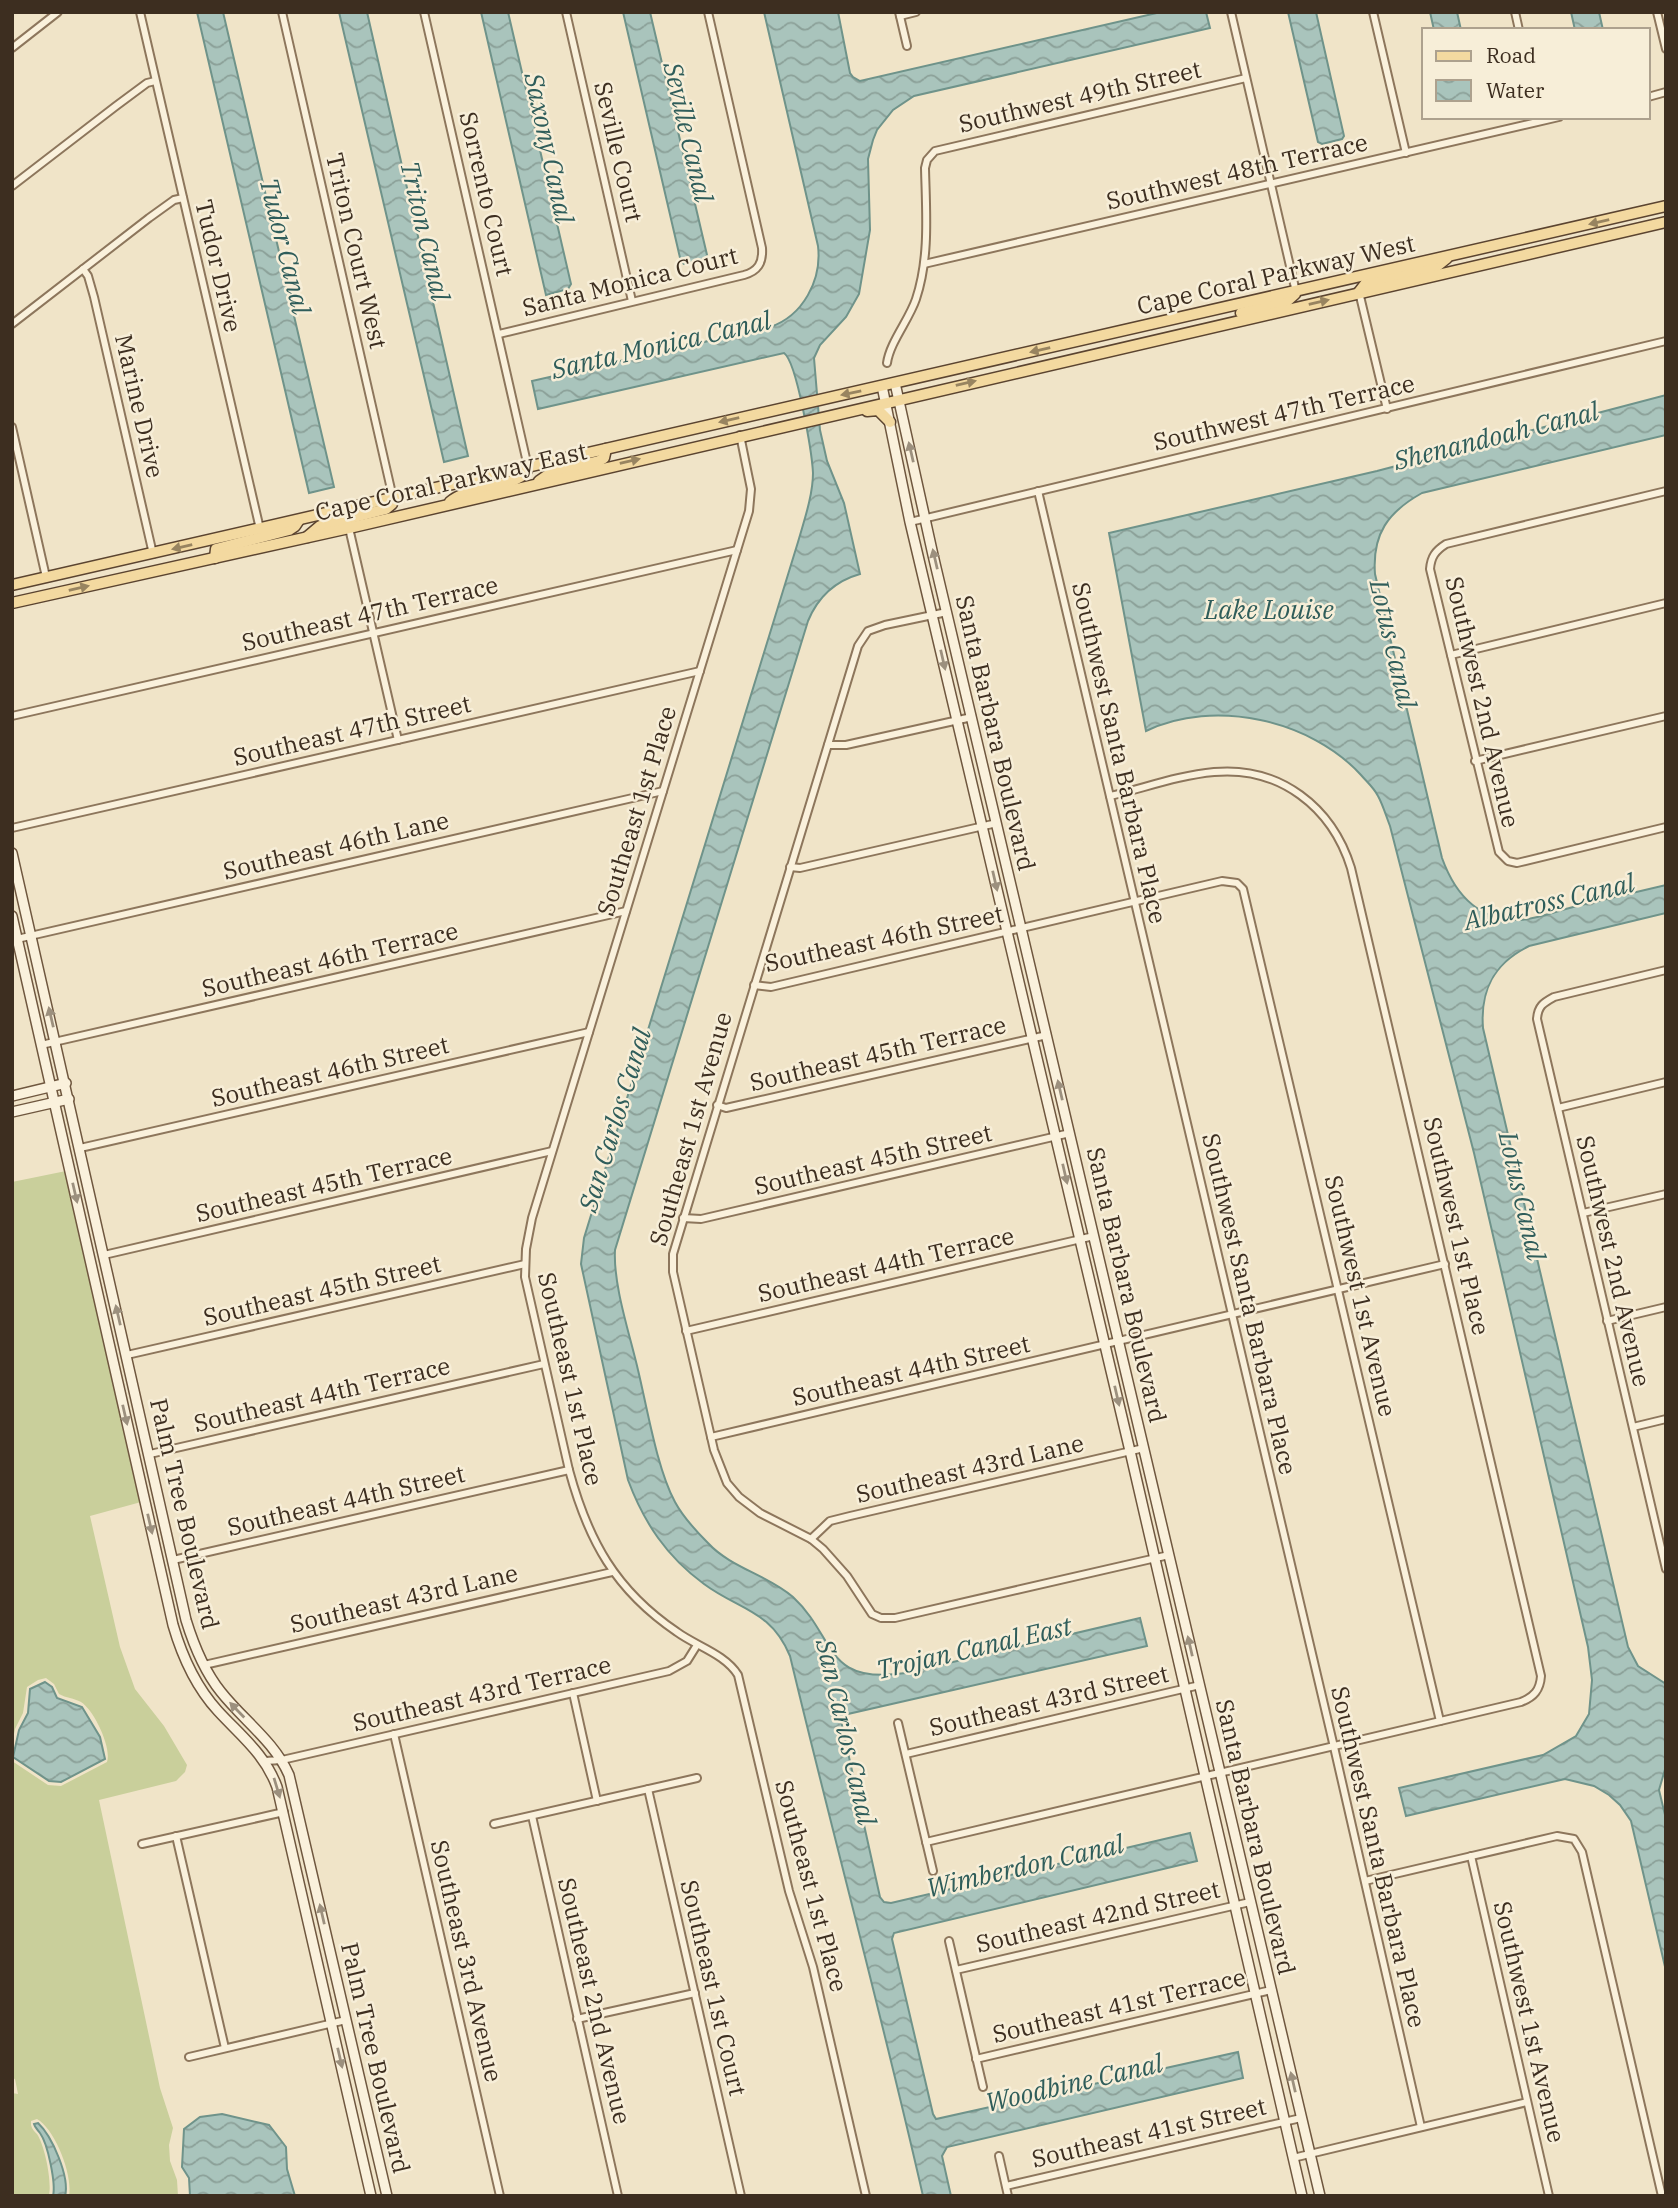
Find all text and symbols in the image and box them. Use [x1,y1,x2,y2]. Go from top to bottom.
legend [1422,28,1650,119]
text: Road [1486,41,1536,69]
street label: Southwest 49th Street [955,53,1204,139]
water label: Seville Canal [656,57,722,206]
water label: Saxony Canal [517,69,583,227]
text: Water [1486,76,1545,104]
street label: Seville Court [587,78,651,225]
street label: Sorrento Court [453,108,521,279]
street label: Southwest 48th Terrace [1103,125,1371,217]
street label: Triton Court West [319,150,395,352]
water label: Triton Canal [393,158,459,305]
water label: Tudor Canal [253,174,319,318]
street label: Tudor Drive [188,196,250,335]
one-way arrow [1588,217,1610,228]
street label: Cape Coral Parkway West [1134,226,1418,322]
street label: Santa Monica Court [519,239,741,323]
one-way arrow [1308,296,1330,307]
water label: Santa Monica Canal [547,302,775,386]
street label: Marine Drive [108,331,172,481]
one-way arrow [1029,345,1051,356]
street label: Southwest 47th Terrace [1150,366,1418,458]
one-way arrow [955,378,977,389]
one-way arrow [840,387,862,398]
water label: Shenandoah Canal [1389,393,1603,477]
one-way arrow [718,415,740,426]
street label: Cape Coral Parkway East [312,434,590,528]
one-way arrow [905,440,916,462]
one-way arrow [619,456,641,467]
one-way arrow [171,542,193,553]
one-way arrow [929,548,940,570]
street label: Southeast 47th Terrace [238,568,501,658]
street label: Southwest 2nd Avenue [1438,573,1527,831]
water label: Lotus Canal [1362,575,1425,712]
street label: Southwest Santa Barbara Place [1065,579,1175,927]
one-way arrow [68,583,90,594]
street label: Santa Barbara Boulevard [949,592,1043,874]
water label: Lake Louise [1203,592,1334,626]
one-way arrow [938,649,949,671]
street label: Southeast 47th Street [230,687,474,773]
street label: Southeast 1st Place [589,702,683,920]
street label: Southeast 46th Lane [220,803,452,887]
water label: Albatross Canal [1458,865,1638,938]
one-way arrow [990,871,1001,893]
street label: Southeast 46th Street [762,897,1006,979]
street label: Southeast 46th Terrace [198,914,461,1004]
one-way arrow [45,1006,56,1028]
street label: Southeast 1st Avenue [641,1008,739,1249]
street label: Southeast 45th Terrace [746,1008,1009,1098]
water label: San Carlos Canal [570,1023,658,1217]
street label: Southeast 46th Street [208,1028,452,1114]
one-way arrow [1054,1079,1065,1101]
street label: Southwest 1st Place [1416,1114,1498,1338]
street label: Southeast 45th Street [751,1116,995,1202]
water label: Lotus Canal [1491,1127,1554,1264]
street label: Southwest Santa Barbara Place [1195,1130,1305,1478]
street label: Southwest 2nd Avenue [1569,1132,1658,1390]
street label: Southeast 45th Terrace [192,1139,455,1229]
street label: Santa Barbara Boulevard [1080,1144,1174,1426]
one-way arrow [1059,1163,1070,1185]
street label: Southwest 1st Avenue [1318,1172,1404,1420]
one-way arrow [70,1182,81,1204]
street label: Southeast 44th Terrace [754,1219,1017,1309]
street label: Southeast 45th Street [200,1247,444,1333]
street label: Southeast 1st Place [531,1269,611,1489]
one-way arrow [112,1304,123,1326]
street label: Southeast 44th Street [789,1327,1033,1413]
street label: Southeast 44th Terrace [190,1349,453,1439]
one-way arrow [1112,1385,1123,1407]
street label: Palm Tree Boulevard [143,1395,227,1632]
one-way arrow [120,1404,131,1426]
street label: Southeast 43rd Lane [853,1426,1087,1510]
street label: Southeast 44th Street [224,1457,468,1543]
one-way arrow [145,1513,156,1535]
street label: Southeast 43rd Lane [287,1556,521,1640]
water label: Trojan Canal East [873,1608,1076,1686]
water label: San Carlos Canal [809,1634,885,1829]
one-way arrow [1185,1634,1196,1656]
street label: Southeast 43rd Terrace [349,1648,614,1738]
street label: Southeast 43rd Street [926,1657,1172,1743]
street label: Southwest Santa Barbara Place [1324,1683,1434,2031]
street label: Santa Barbara Boulevard [1209,1696,1303,1978]
one-way arrow [229,1701,246,1718]
street label: Southeast 1st Place [768,1776,856,1995]
one-way arrow [273,1778,283,1799]
water label: Wimberdon Canal [923,1826,1127,1904]
street label: Southeast 3rd Avenue [424,1837,510,2085]
street label: Southeast 42nd Street [973,1872,1223,1960]
street label: Southeast 2nd Avenue [551,1874,639,2127]
street label: Southeast 1st Court [674,1877,754,2099]
street label: Southwest 1st Avenue [1487,1898,1573,2146]
one-way arrow [316,1903,327,1925]
street label: Palm Tree Boulevard [334,1939,418,2176]
street label: Southeast 41st Terrace [989,1960,1249,2050]
water label: Woodbine Canal [982,2045,1166,2119]
one-way arrow [335,2047,346,2069]
one-way arrow [1287,2071,1298,2093]
street label: Southeast 41st Street [1028,2089,1269,2175]

